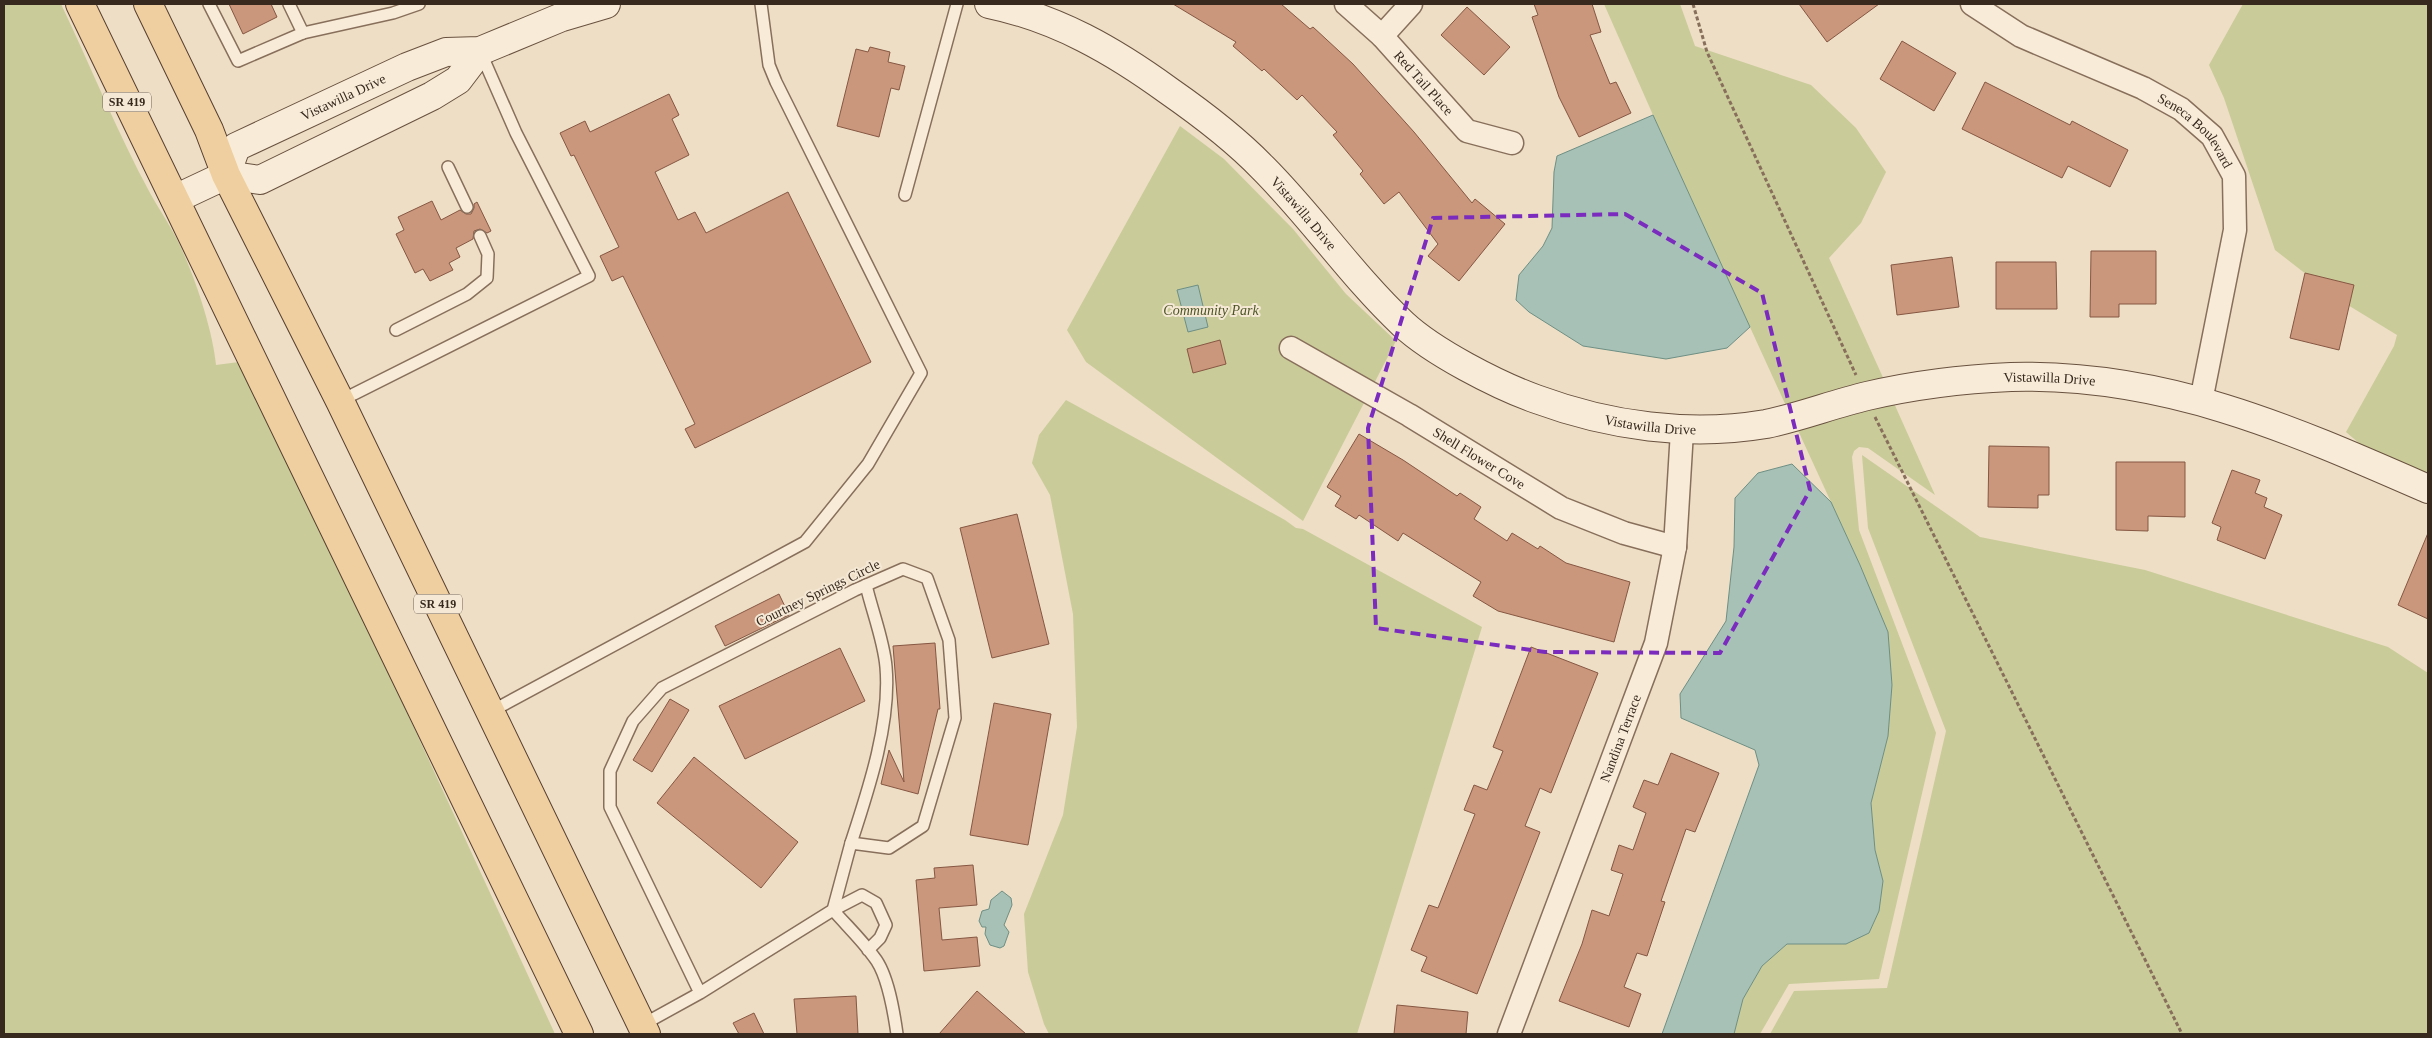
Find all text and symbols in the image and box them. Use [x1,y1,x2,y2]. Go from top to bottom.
street label: Red Tail Place [1391,48,1457,118]
street label: Vistawilla Drive [298,71,388,123]
street label: Seneca Boulevard [2155,90,2235,170]
road number: SR 419 [103,92,151,111]
street label: Vistawilla Drive [1268,173,1339,253]
park label: Community Park [1163,303,1259,318]
street label: Vistawilla Drive [2003,369,2096,388]
street label: Vistawilla Drive [1603,412,1696,437]
street label: Shell Flower Cove [1430,424,1528,492]
street label: Courtney Springs Circle [754,556,882,630]
road number: SR 419 [414,594,462,614]
street label: Nandina Terrace [1597,692,1643,784]

